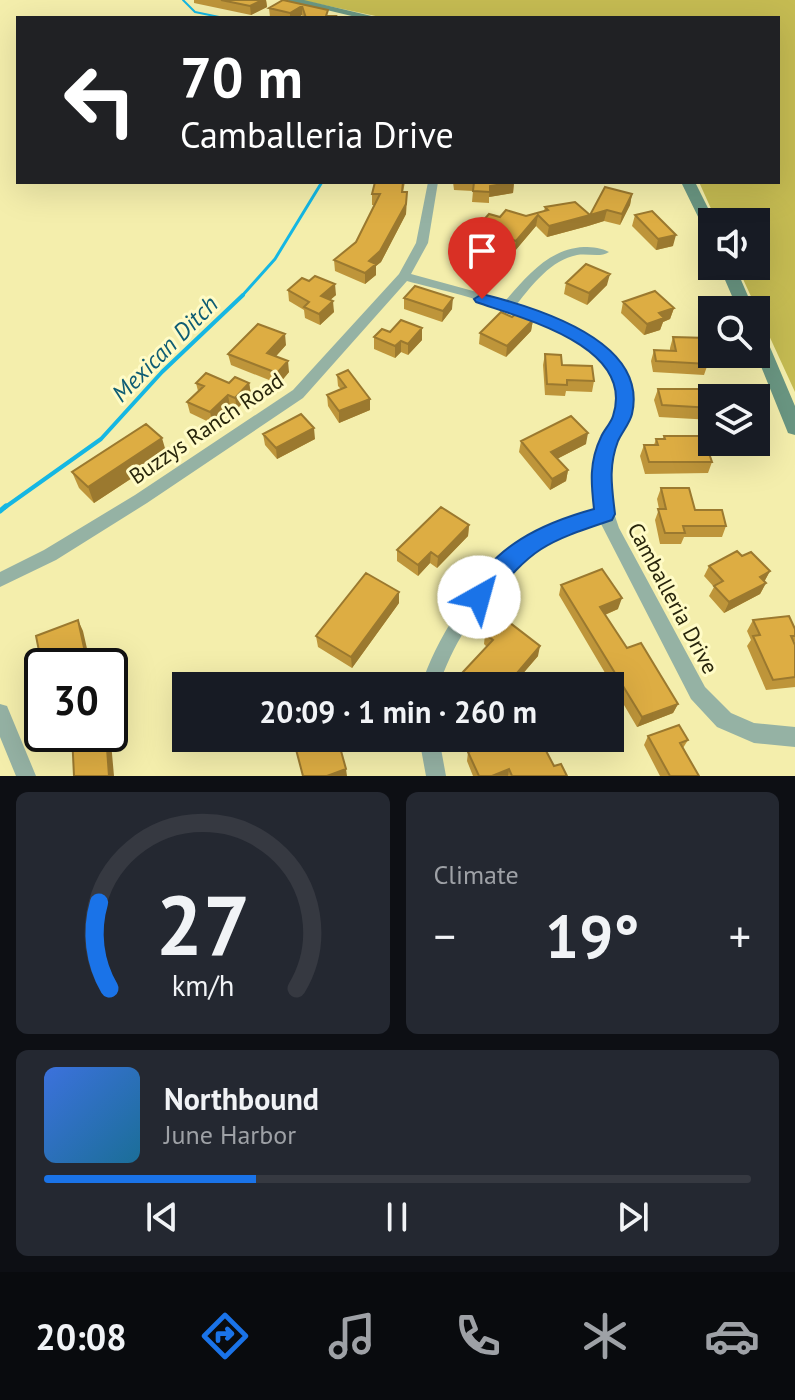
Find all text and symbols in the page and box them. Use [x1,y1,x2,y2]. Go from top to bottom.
text: 70 m [180,41,303,113]
icon: left [48,48,152,152]
text: Camballeria Drive [180,111,454,158]
map controls [698,208,770,456]
button: sound [698,208,770,280]
pin [448,217,516,299]
icon: arrive [460,229,504,273]
water label: Mexican Ditch [105,289,224,408]
button: search [698,296,770,368]
street label: Buzzys Ranch Road [124,366,288,490]
button: layers [698,384,770,456]
street label: Camballeria Drive [621,518,725,678]
position arrow [437,555,521,639]
speed limit sign: 30 [24,648,128,752]
text: 20:09 · 1 min · 260 m [259,692,537,731]
text: Climate [434,858,519,891]
text: 27 [156,870,250,978]
text: 19° [545,897,639,975]
text: − [434,907,456,964]
text: + [729,907,751,964]
text: km/h [171,967,234,1004]
text: Northbound [164,1079,319,1118]
text: June Harbor [164,1118,296,1151]
icon: previous [140,1195,184,1239]
icon: pause [375,1195,419,1239]
icon: next [611,1195,655,1239]
icon: directions [197,1308,253,1364]
icon: music [324,1308,380,1364]
icon: phone [450,1308,506,1364]
icon: climate [577,1308,633,1364]
icon: car [704,1308,760,1364]
text: 20:08 [35,1313,127,1360]

